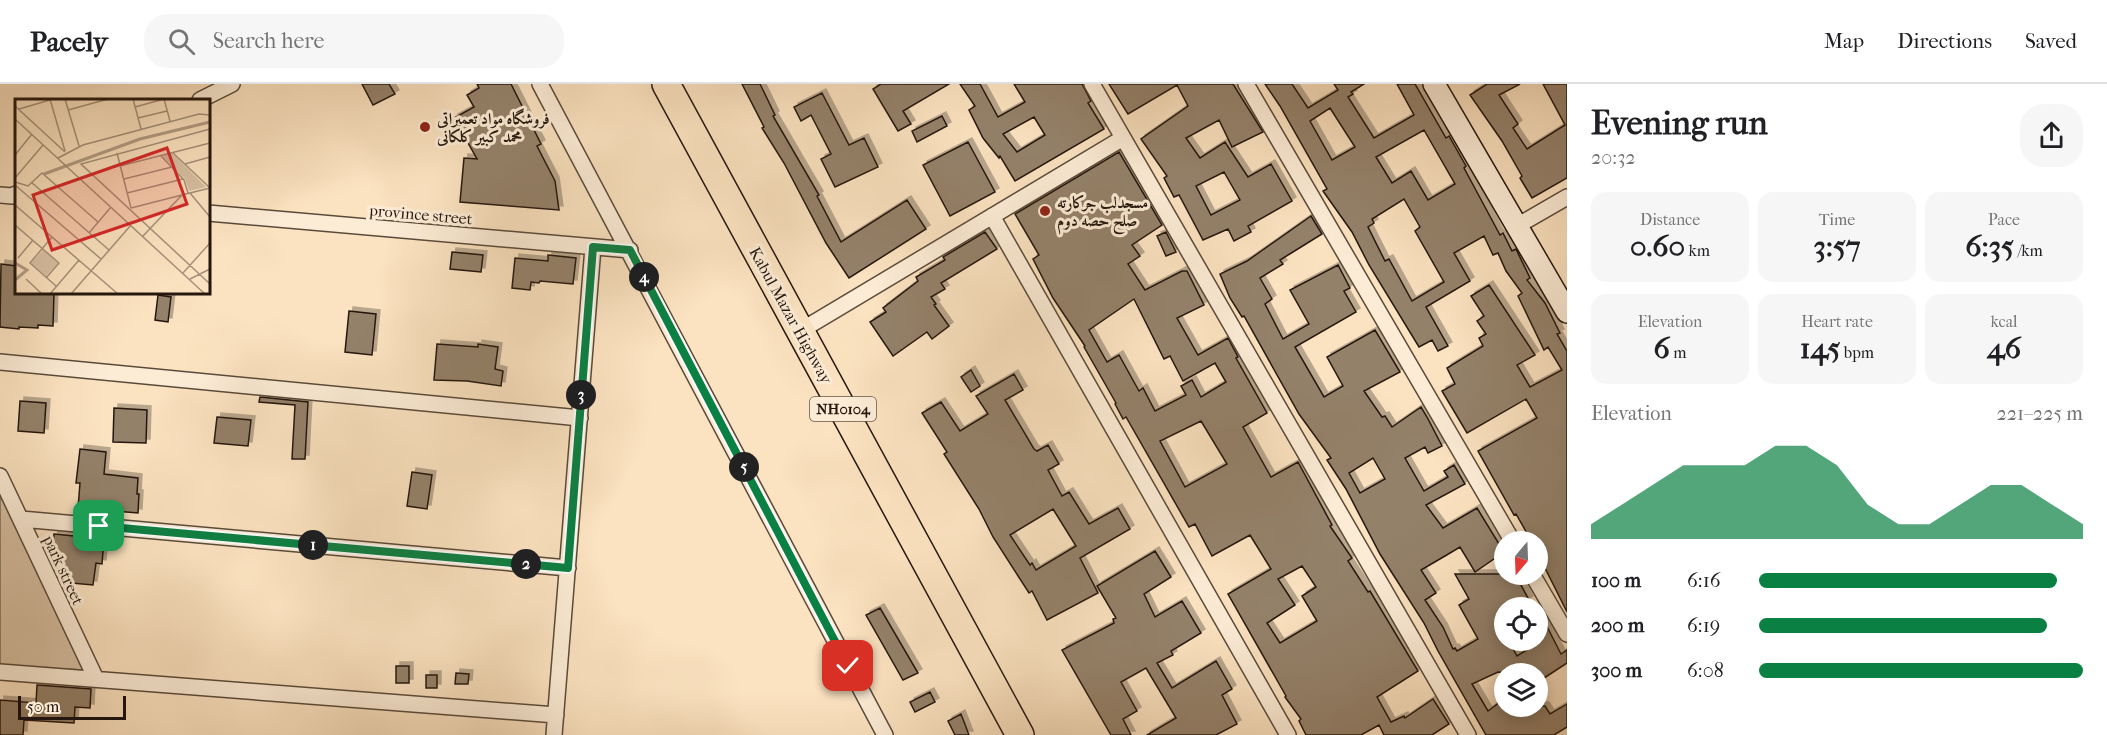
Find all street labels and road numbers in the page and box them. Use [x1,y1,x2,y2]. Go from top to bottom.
street label: province street [368,200,474,228]
street label: Kabul Mazar Highway [745,244,836,387]
road number: NH0104 [810,397,876,421]
street label: park street [39,532,88,608]

